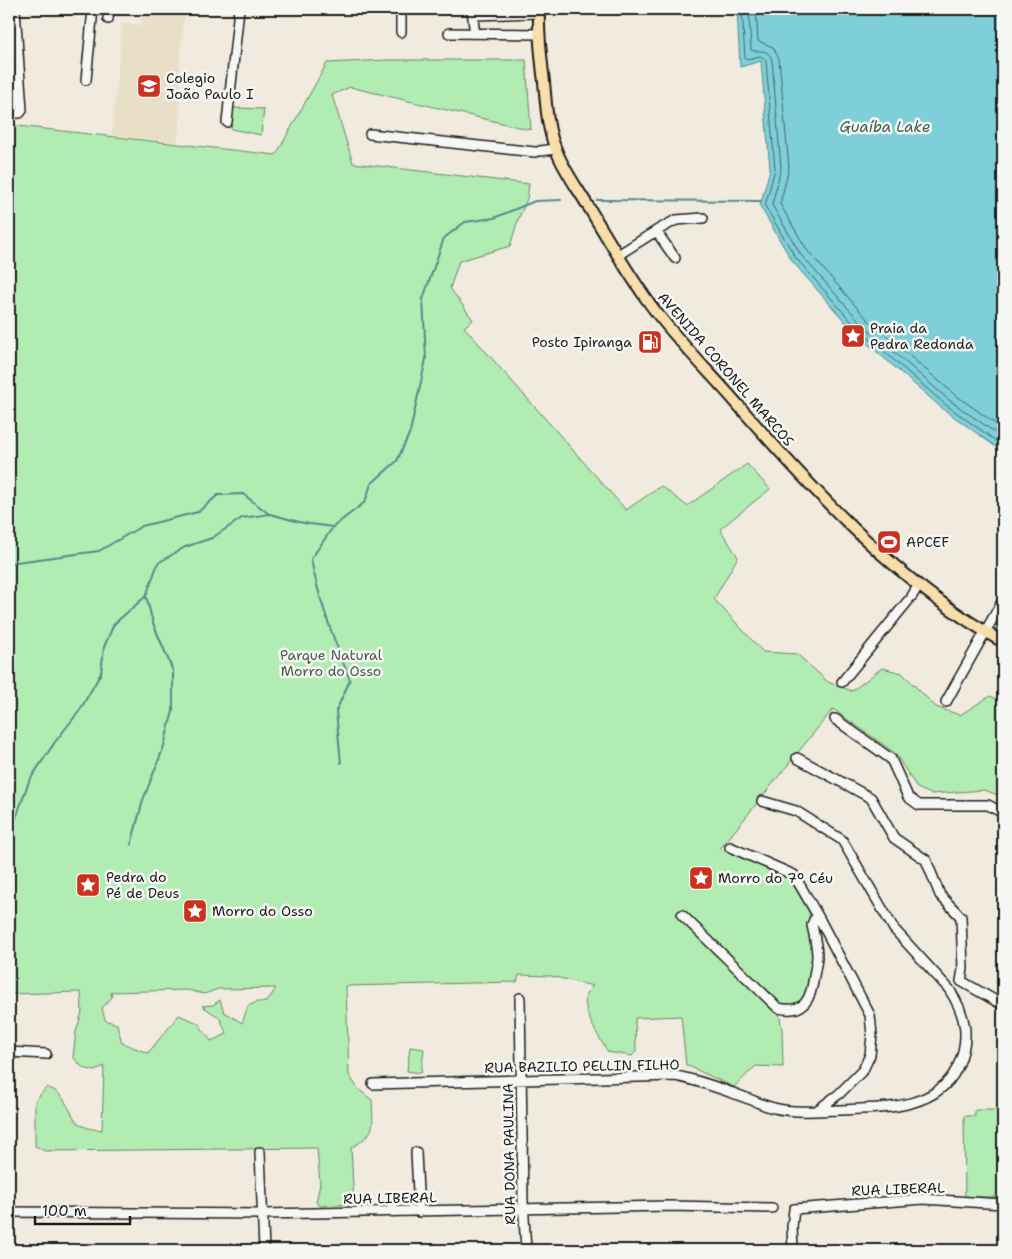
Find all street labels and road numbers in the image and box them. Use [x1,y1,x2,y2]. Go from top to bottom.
street label: AVENIDA CORONEL MARCOS [654,288,798,450]
street label: RUA BAZILIO PELLIN FILHO [484,1055,680,1077]
street label: RUA DONA PAULINA [499,1083,519,1225]
street label: RUA LIBERAL [851,1178,945,1200]
street label: RUA LIBERAL [343,1188,437,1208]

